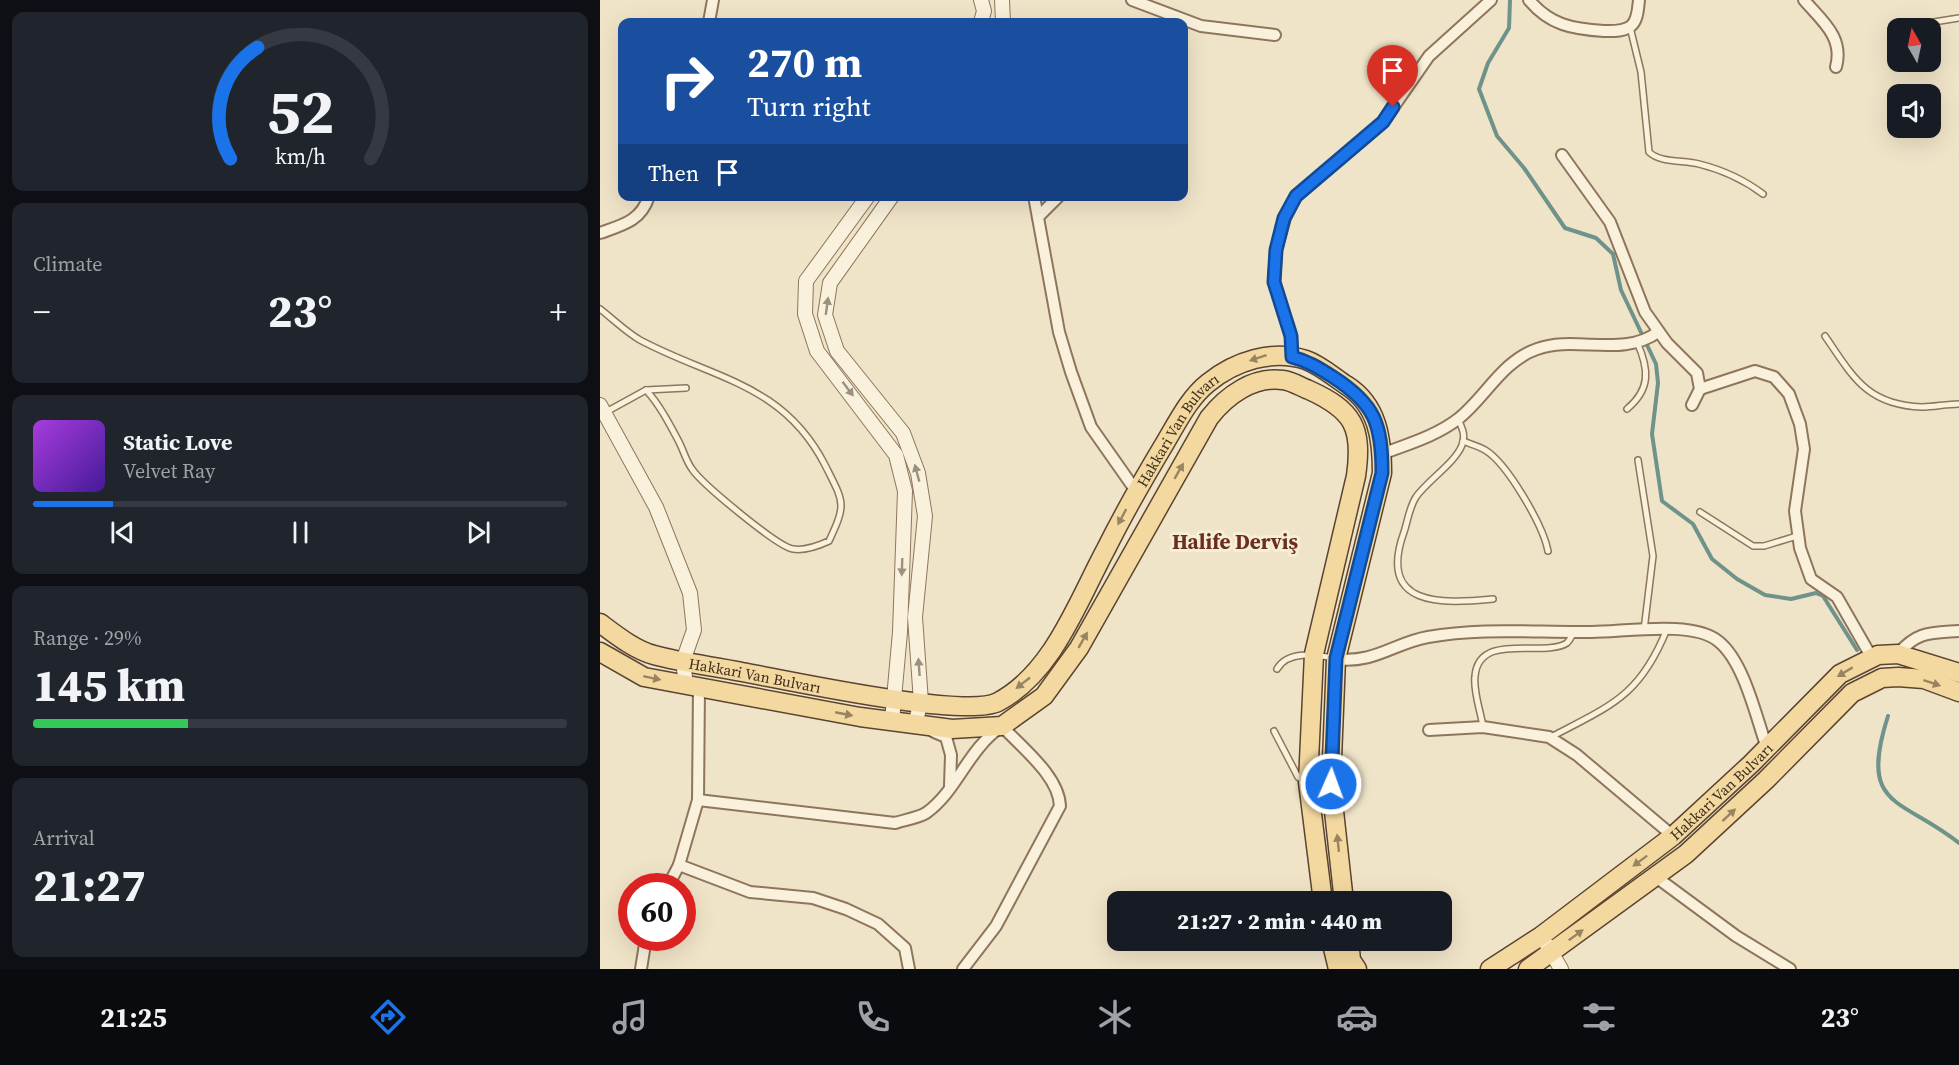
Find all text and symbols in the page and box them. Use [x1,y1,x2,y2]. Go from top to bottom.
north arrow [1887,18,1941,72]
map controls [1887,18,1941,138]
text: 270 m [747,33,862,91]
icon: right [648,42,726,120]
pin [1367,45,1418,107]
icon: arrive [1376,54,1409,87]
text: 52 [266,68,334,154]
button: sound [1887,84,1941,138]
text: Turn right [747,88,871,125]
text: km/h [274,142,326,171]
icon: arrive [711,156,744,189]
text: Then [648,158,699,188]
text: Climate [33,250,102,278]
text: 23° [268,280,332,342]
text: − [33,289,51,334]
text: + [549,289,567,334]
one-way arrow [822,296,831,315]
one-way arrow [1249,354,1267,364]
street label: Hakkari Van Bulvarı [1131,368,1223,490]
one-way arrow [842,381,854,397]
text: Static Love [123,427,233,457]
text: Velvet Ray [123,457,215,485]
one-way arrow [1174,462,1184,479]
one-way arrow [912,464,921,482]
one-way arrow [1118,508,1128,526]
icon: previous [106,516,139,549]
icon: pause [284,516,317,549]
icon: next [462,516,495,549]
district label: Halife Derviş [1172,527,1299,556]
one-way arrow [898,558,907,577]
text: Range · 29% [33,624,142,652]
one-way arrow [1077,632,1088,648]
street label: Hakkari Van Bulvarı [687,652,823,697]
text: 145 km [33,654,185,716]
one-way arrow [914,657,923,676]
one-way arrow [1837,667,1853,678]
one-way arrow [643,674,662,683]
one-way arrow [1015,677,1030,689]
one-way arrow [1923,678,1941,688]
one-way arrow [834,710,853,719]
street label: Hakkari Van Bulvarı [1665,738,1777,845]
position arrow [1299,752,1363,816]
one-way arrow [1721,808,1736,822]
text: Arrival [33,824,95,852]
one-way arrow [1333,834,1343,853]
text: 21:27 [33,854,146,916]
one-way arrow [1633,855,1649,867]
speed limit sign: 60 [618,873,696,951]
text: 21:27 · 2 min · 440 m [1177,906,1382,936]
one-way arrow [1568,930,1583,942]
icon: directions [367,996,409,1038]
icon: music [609,996,651,1038]
icon: phone [852,996,894,1038]
icon: climate [1094,996,1136,1038]
icon: car [1336,996,1378,1038]
icon: filters [1578,996,1620,1038]
text: 21:25 [100,999,167,1036]
text: 23° [1821,999,1859,1036]

